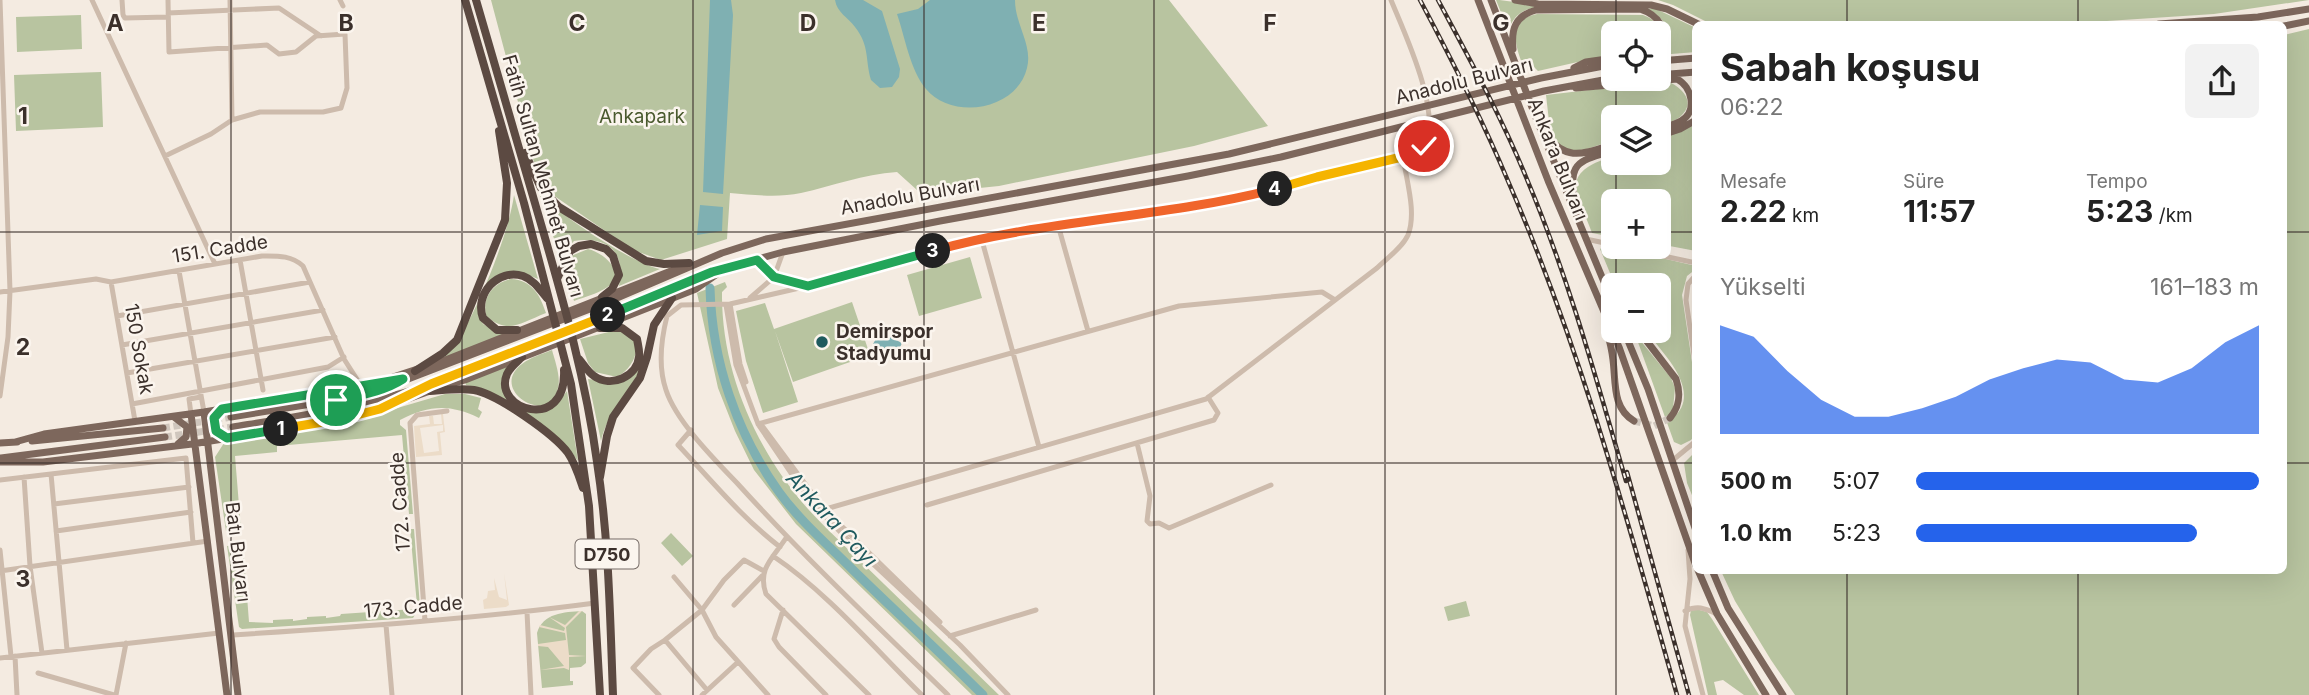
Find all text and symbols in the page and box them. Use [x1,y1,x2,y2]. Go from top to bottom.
text: A [106,9,124,37]
text: B [338,9,354,37]
text: C [568,9,586,37]
text: D [800,9,816,37]
text: E [1032,9,1046,37]
text: F [1263,9,1277,37]
text: G [1492,9,1510,37]
map controls [1601,21,1671,343]
button: locate [1601,21,1671,91]
text: Sabah koşusu [1720,44,1980,90]
button: share [2185,44,2259,118]
street label: Fatih Sultan Mehmet Bulvarı [497,52,589,300]
street label: Anadolu Bulvarı [1393,53,1535,109]
text: 06:22 [1720,93,1783,121]
street label: Ankara Bulvarı [1523,94,1593,224]
text: 1 [18,102,28,130]
park label: Ankapark [599,105,685,128]
button: layers [1601,105,1671,175]
pin [1394,116,1454,176]
icon: check [1405,127,1443,165]
text: Mesafe [1720,170,1787,193]
text: Süre [1903,170,1944,193]
text: Tempo [2086,170,2148,193]
street label: Anadolu Bulvarı [839,172,981,220]
pin: 4 [1258,172,1292,206]
text: 4 [1268,177,1281,200]
button: + [1601,189,1671,259]
text: 2.22 [1720,193,1787,229]
text: 11:57 [1903,193,1976,229]
text: 5:23 [2086,193,2153,229]
text: km [1787,204,1819,227]
text: /km [2153,204,2193,227]
street label: 151. Cadde [170,230,270,268]
pin: 3 [916,233,950,268]
text: 3 [926,239,939,262]
button: − [1601,273,1671,343]
text: Yükselti [1720,273,1805,301]
text: 161–183 m [2150,273,2259,301]
pin: 2 [590,298,626,332]
street label: 150 Sokak [120,302,158,397]
text: 2 [602,303,613,326]
place label: Demirspor Stadyumu [836,320,934,365]
text: 2 [16,333,30,361]
marker: Demirspor Stadyumu [814,334,830,350]
pin [306,370,366,430]
icon: arrive [317,381,355,419]
pin: 1 [264,412,298,446]
text: 1 [276,417,285,440]
street label: 172. Cadde [385,451,415,553]
water label: Ankara Çayı [781,465,883,572]
text: 500 m [1720,467,1792,495]
text: 5:07 [1832,467,1880,495]
street label: Batı Bulvarı [220,501,256,603]
text: 1.0 km [1720,519,1792,547]
text: 5:23 [1832,519,1881,547]
road number: D750 [576,540,638,568]
text: 3 [16,565,30,593]
street label: 173. Cadde [363,591,463,623]

